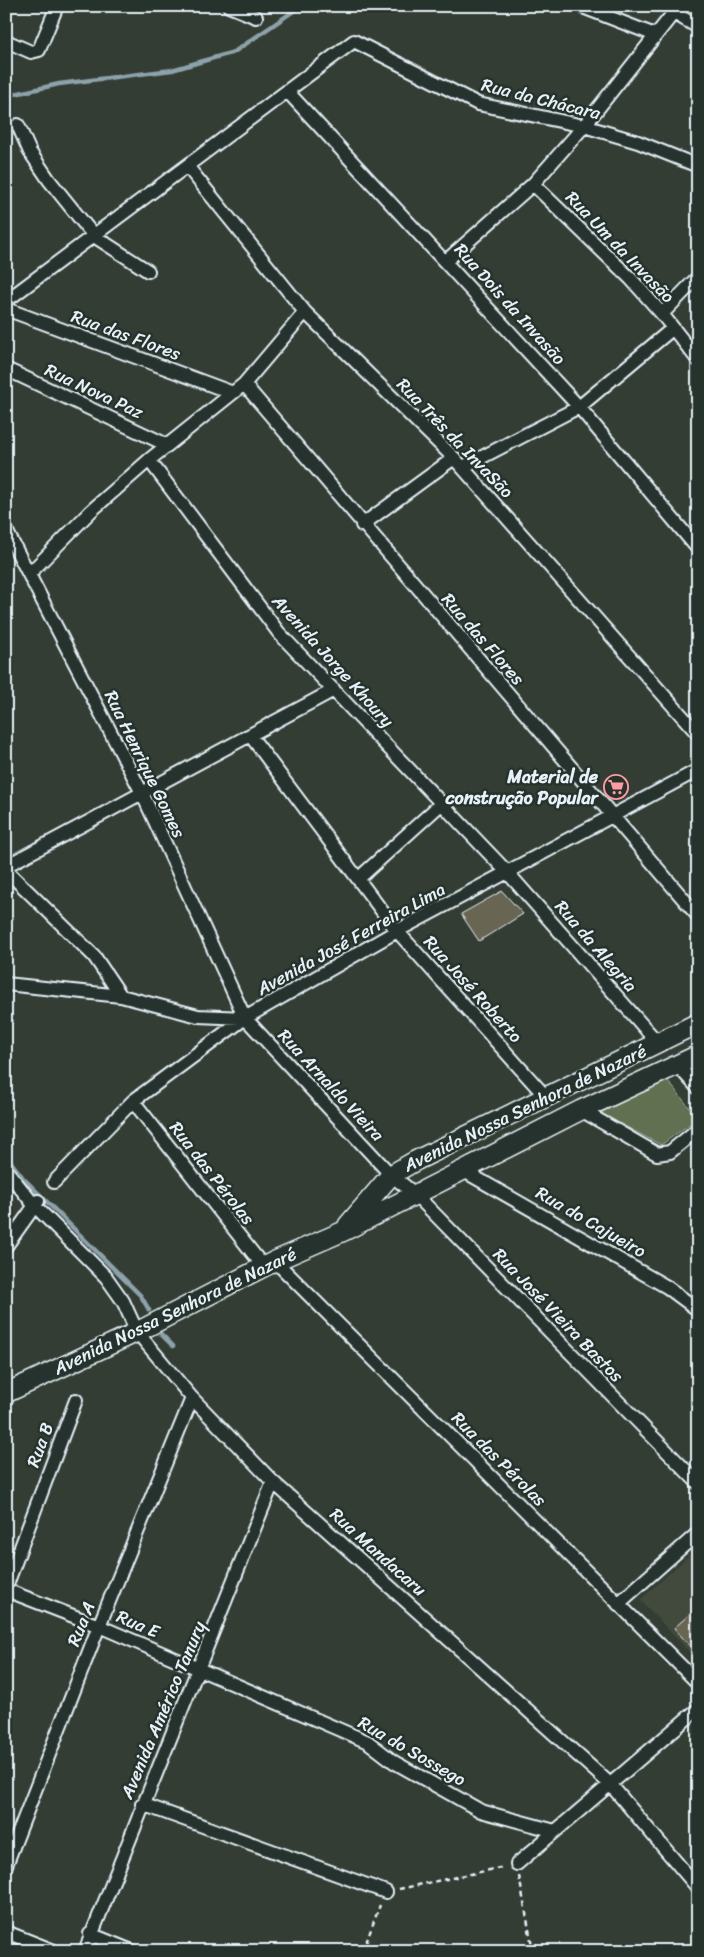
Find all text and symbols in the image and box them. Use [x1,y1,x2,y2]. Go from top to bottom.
street label: Rua da Chácara [478,69,605,129]
street label: Rua Um da Invasão [557,183,683,311]
street label: Rua Dois da Invasão [446,235,574,373]
street label: Rua das Flores [67,300,186,370]
street label: Rua Nova Paz [39,354,149,428]
street label: Rua Três da InvaSão [388,370,522,506]
street label: Rua das Flores [433,585,533,693]
street label: Avenida Jorge Khoury [263,586,403,736]
street label: Rua Henrique Gomes [95,685,195,844]
place label: Material de construção Popular [445,761,600,814]
supermarket icon: Material de construção Popular [603,774,629,800]
street label: Avenida José Ferreira Lima [250,874,451,1005]
street label: Rua da Alegria [546,892,646,1000]
street label: Rua José Roberto [415,927,531,1051]
street label: Rua Arnaldo Vieira [270,1021,393,1150]
street label: Avenida Nossa Senhora de Nazaré [397,1035,652,1181]
street label: Rua das Pérolas [161,1114,264,1233]
street label: Rua do Cajueiro [530,1177,652,1267]
street label: Avenida Nossa Senhora de Nazaré [47,1238,302,1384]
street label: Rua José Vieira Bastos [485,1240,632,1391]
street label: Rua das Pérolas [444,1404,555,1515]
street label: Rua B [17,1418,63,1472]
street label: Rua Mandacaru [322,1499,434,1605]
street label: Rua A [58,1597,104,1651]
street label: Rua E [111,1601,166,1648]
street label: Avenida Américo Tanury [111,1615,215,1805]
street label: Rua do Sossego [352,1707,472,1795]

